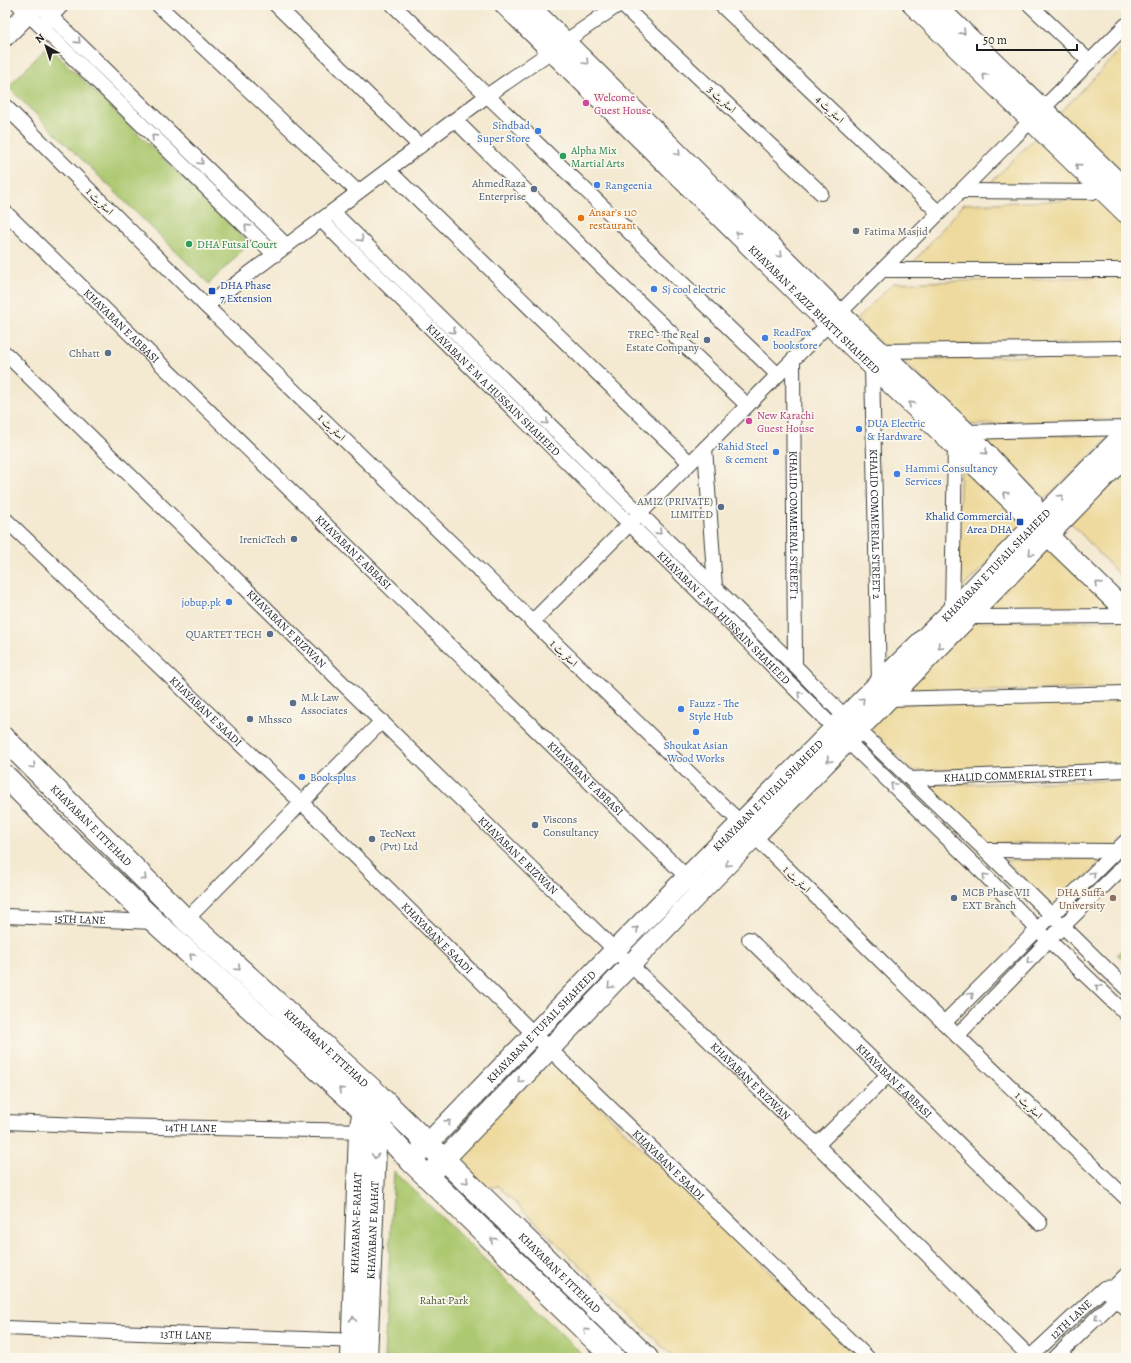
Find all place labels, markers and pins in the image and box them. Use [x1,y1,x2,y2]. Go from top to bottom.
place label: Welcome Guest House [593,90,651,118]
marker: Welcome Guest House [581,98,591,108]
place label: Sindbad Super Store [477,118,530,146]
marker: Sindbad Super Store [533,126,543,136]
place label: Alpha Mix Martial Arts [570,143,625,171]
marker: Alpha Mix Martial Arts [558,151,568,161]
place label: AhmedRaza Enterprise [471,176,527,204]
place label: Rangeenia [605,178,653,193]
marker: Rangeenia [592,180,602,190]
marker: AhmedRaza Enterprise [529,184,539,194]
place label: Ansar’s 110 restaurant [588,205,637,233]
marker: Ansar’s 110 restaurant [576,213,586,223]
place label: Fatima Masjid [864,224,928,239]
marker: Fatima Masjid [851,226,861,236]
place label: DHA Futsal Court [197,237,277,252]
marker: DHA Futsal Court [184,239,194,249]
place label: DHA Phase 7 Extension [220,278,272,306]
place label: Sj cool electric [662,282,726,297]
marker: Sj cool electric [649,284,659,294]
marker: DHA Phase 7 Extension [207,286,217,296]
place label: ReadFox bookstore [773,325,818,353]
place label: TREC - The Real Estate Company [626,327,699,355]
marker: ReadFox bookstore [760,333,770,343]
marker: TREC - The Real Estate Company [702,335,712,345]
place label: Chhatt [69,346,100,361]
marker: Chhatt [103,348,113,358]
place label: New Karachi Guest House [757,408,814,436]
marker: New Karachi Guest House [744,416,754,426]
place label: DUA Electric & Hardware [867,416,925,444]
marker: DUA Electric & Hardware [854,424,864,434]
place label: Rahid Steel & cement [717,439,768,467]
marker: Rahid Steel & cement [771,447,781,457]
place label: Hammi Consultancy Services [905,461,997,489]
marker: Hammi Consultancy Services [892,469,902,479]
place label: AMIZ (PRIVATE) LIMITED [636,494,713,522]
marker: AMIZ (PRIVATE) LIMITED [716,502,726,512]
place label: Khalid Commercial Area DHA [925,509,1013,537]
marker: Khalid Commercial Area DHA [1015,517,1025,527]
place label: IrenicTech [239,532,286,547]
marker: IrenicTech [289,534,299,544]
place label: jobup.pk [182,595,222,610]
marker: jobup.pk [224,597,234,607]
place label: QUARTET TECH [186,627,262,642]
marker: QUARTET TECH [265,629,275,639]
place label: M.k Law Associates [300,690,348,718]
place label: Fauzz - The Style Hub [689,696,739,724]
marker: M.k Law Associates [288,698,298,708]
marker: Fauzz - The Style Hub [676,704,686,714]
place label: Mhssco [258,712,293,727]
marker: Mhssco [245,714,255,724]
marker: Shoukat Asian Wood Works [691,727,701,737]
place label: Shoukat Asian Wood Works [664,738,728,766]
place label: Booksplus [310,770,356,785]
marker: Booksplus [297,772,307,782]
place label: Viscons Consultancy [542,812,599,840]
marker: Viscons Consultancy [530,820,540,830]
place label: TecNext (Pvt) Ltd [380,826,418,854]
marker: TecNext (Pvt) Ltd [367,834,377,844]
place label: MCB Phase VII EXT Branch [962,885,1030,913]
place label: DHA Suffa University [1057,885,1106,913]
marker: MCB Phase VII EXT Branch [949,893,959,903]
marker: DHA Suffa University [1108,893,1118,903]

